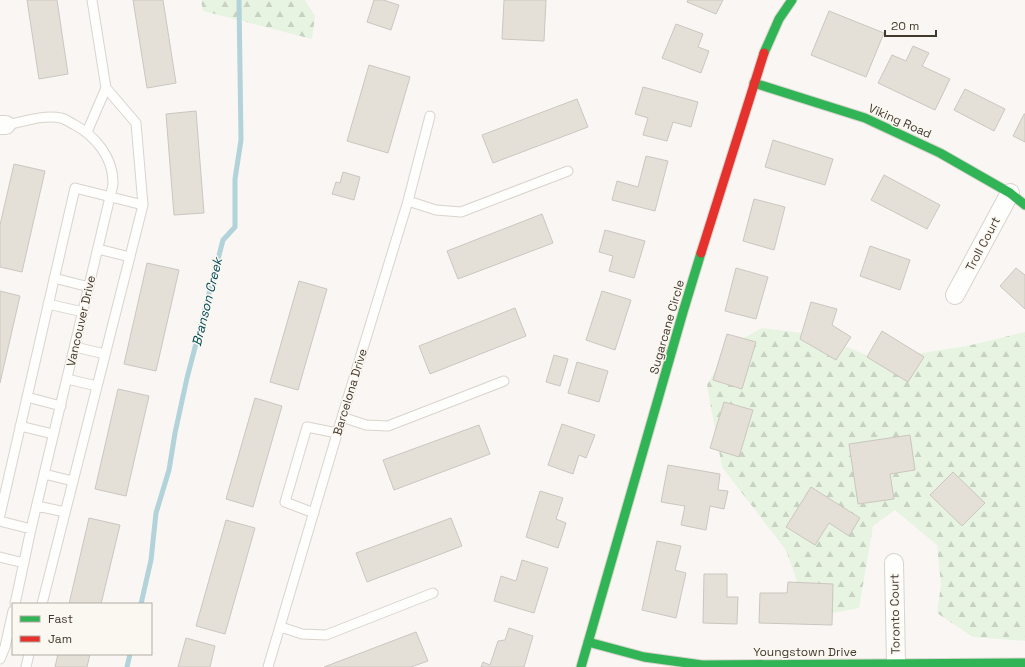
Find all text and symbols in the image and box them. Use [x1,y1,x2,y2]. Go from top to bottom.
scale bar [885,12,936,38]
text: 20 m [891,18,919,34]
street label: Viking Road [866,100,934,142]
street label: Troll Court [962,214,1004,274]
water label: Branson Creek [188,254,227,348]
street label: Vancouver Drive [63,274,99,368]
street label: Sugarcane Circle [646,278,688,376]
street label: Barcelona Drive [329,347,371,437]
street label: Toronto Court [886,574,904,654]
legend [12,603,152,655]
text: Fast [48,611,73,627]
text: Jam [48,631,72,647]
street label: Youngstown Drive [753,644,857,660]

